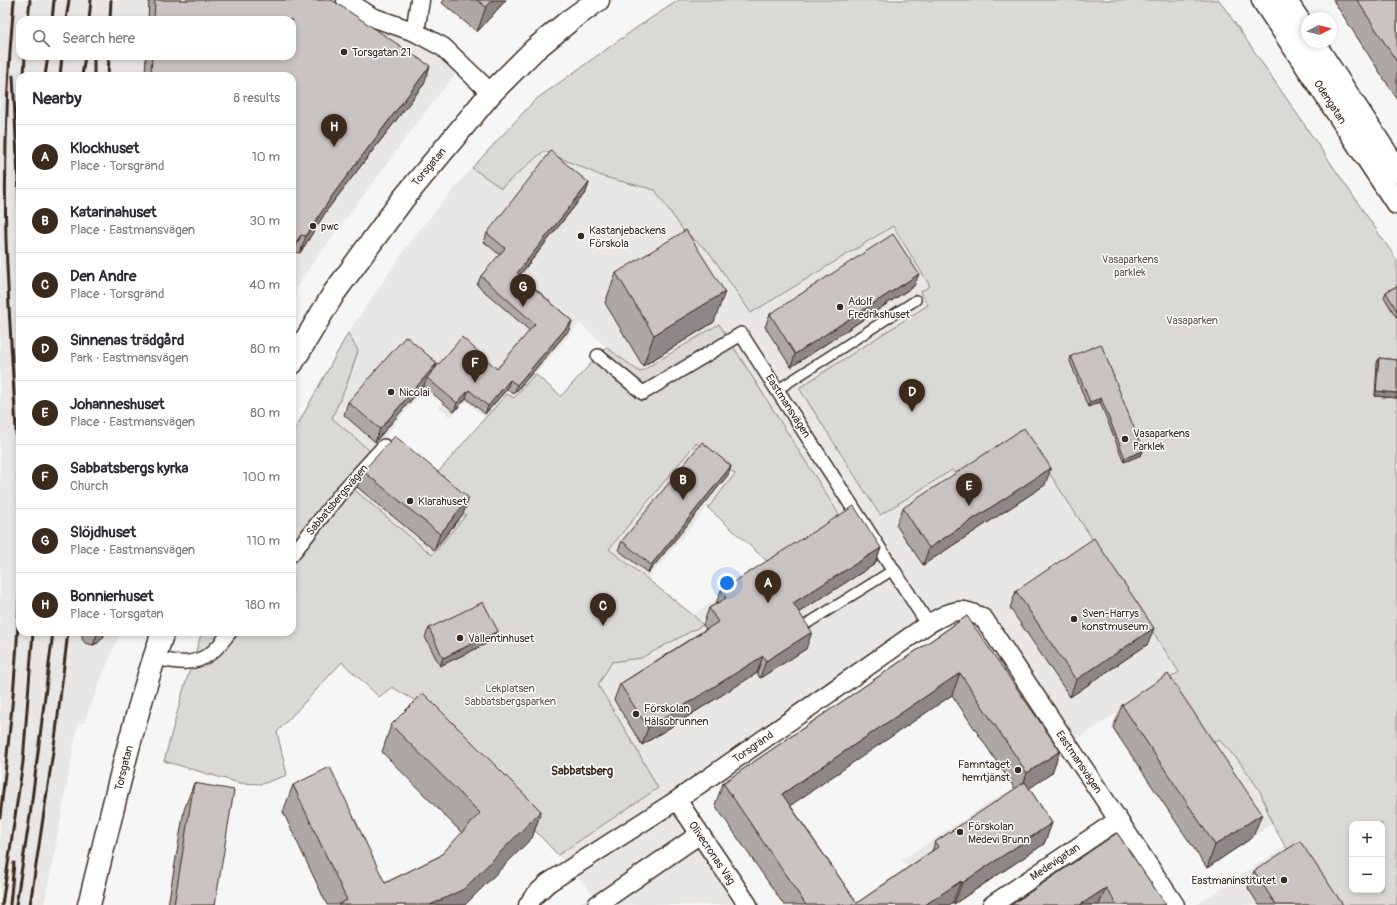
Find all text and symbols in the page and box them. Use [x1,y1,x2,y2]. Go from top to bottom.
north arrow [1301,12,1337,48]
search box [16,16,296,60]
icon: search [30,27,52,49]
text: Search here [62,29,135,48]
place label: Torsgatan 21 [352,46,411,59]
marker: Torsgatan 21 [339,47,349,57]
street label: Odengatan [1311,78,1349,126]
text: Nearby [32,88,81,109]
text: 8 results [234,90,280,106]
pin: H [321,114,347,147]
text: Klockhuset [70,139,139,158]
street label: Torsgatan [409,145,449,189]
text: A [41,149,49,165]
text: 10 m [252,149,280,165]
text: Place · Torsgränd [70,158,164,174]
text: Katarinahuset [70,203,157,222]
text: B [41,213,49,229]
text: 30 m [250,213,280,229]
place label: pwc [321,220,340,233]
marker: pwc [308,221,318,231]
text: Place · Eastmansvägen [70,222,195,238]
place label: Kastanjebackens Förskola [589,224,666,250]
marker: Kastanjebackens Förskola [576,231,586,241]
park label: Vasaparkens parklek [1102,253,1158,279]
text: Den Andre [70,267,136,286]
pin: G [510,274,536,307]
text: C [41,277,49,293]
text: 40 m [249,277,280,293]
text: Place · Torsgränd [70,286,164,302]
place label: Adolf Fredrikshuset [848,295,911,321]
marker: Adolf Fredrikshuset [835,302,845,312]
park label: Vasaparken [1166,314,1218,327]
text: Sinnenas trädgård [70,331,184,350]
text: D [41,341,49,357]
text: 80 m [250,341,280,357]
text: Park · Eastmansvägen [70,350,189,366]
pin: F [462,350,488,383]
street label: Eastmansvägen [763,372,813,440]
pin: D [899,379,925,412]
place label: Nicolai [399,386,430,399]
marker: Nicolai [386,387,396,397]
text: Johanneshuset [70,395,165,414]
text: E [42,405,48,421]
text: 80 m [250,405,280,421]
text: Place · Eastmansvägen [70,414,195,430]
place label: Vasaparkens Parklek [1133,427,1190,453]
marker: Vasaparkens Parklek [1120,434,1130,444]
text: Sabbatsbergs kyrka [70,459,189,478]
street label: Sabbatsbergsvägen [303,462,371,538]
pin: B [670,467,696,500]
text: F [41,469,49,485]
text: 100 m [243,469,280,485]
pin: E [956,473,982,506]
text: Church [70,478,108,494]
place label: Klarahuset [418,495,467,508]
marker: Klarahuset [405,496,415,506]
text: Slöjdhuset [70,523,136,542]
text: G [41,533,49,549]
text: 110 m [247,533,280,549]
text: Place · Eastmansvägen [70,542,195,558]
pin: A [755,570,781,603]
your location [717,573,737,593]
text: Bonnierhuset [70,587,154,606]
pin: C [590,593,616,626]
text: H [41,597,49,613]
text: 180 m [245,597,280,613]
text: Place · Torsgatan [70,606,164,622]
place label: Sven-Harrys konstmuseum [1082,607,1149,633]
marker: Sven-Harrys konstmuseum [1069,614,1079,624]
place label: Vallentinhuset [468,632,535,645]
marker: Vallentinhuset [455,633,465,643]
park label: Lekplatsen Sabbatsbergsparken [464,682,556,708]
place label: Förskolan Hälsobrunnen [644,702,708,728]
marker: Förskolan Hälsobrunnen [631,709,641,719]
street label: Torsgränd [730,728,776,766]
street label: Eastmansvägen [1053,728,1105,796]
street label: Torsgatan [112,744,136,792]
place label: Famntaget hemtjänst [958,758,1011,784]
district label: Sabbatsberg [551,764,613,779]
marker: Famntaget hemtjänst [1013,765,1023,775]
street label: Olivecronas Väg [686,819,738,887]
place label: Förskolan Medevi Brunn [968,820,1030,846]
map controls [1349,821,1385,893]
button: + [1349,821,1385,857]
marker: Förskolan Medevi Brunn [955,827,965,837]
street label: Medevigatan [1028,841,1082,883]
button: − [1349,857,1385,893]
place label: Eastmaninstitutet [1192,874,1277,887]
marker: Eastmaninstitutet [1279,875,1289,885]

